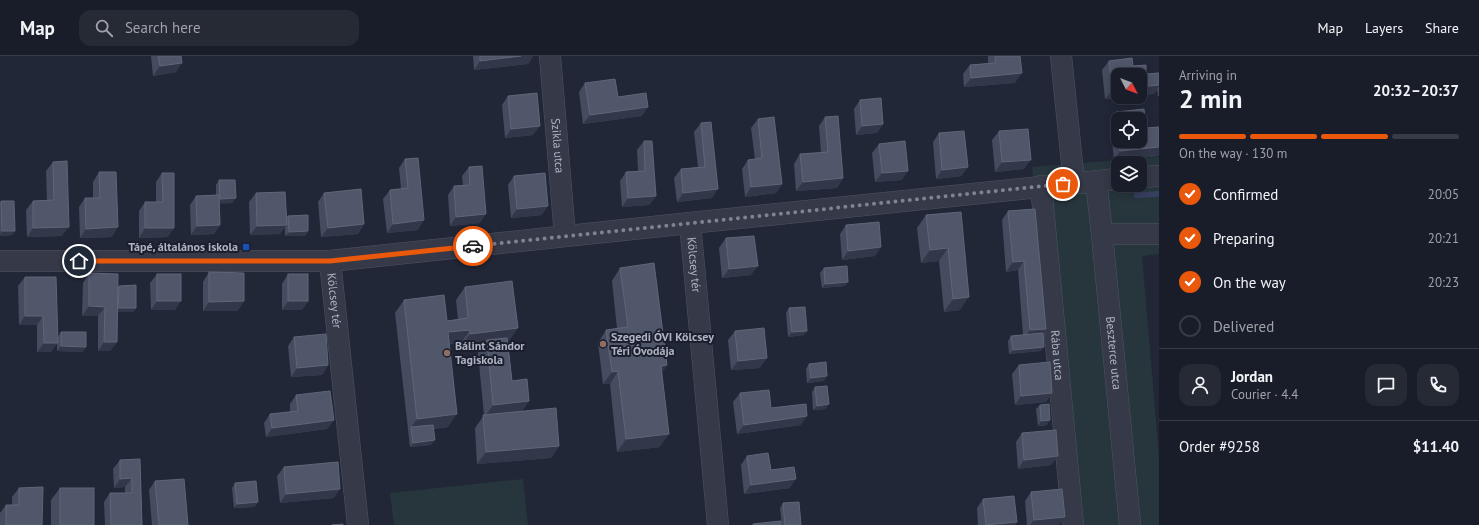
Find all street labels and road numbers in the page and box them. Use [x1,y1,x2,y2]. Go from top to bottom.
street label: Szikla utca [548,118,568,174]
street label: Kölcsey tér [684,236,704,293]
street label: Kölcsey tér [324,272,345,329]
street label: Beszterce utca [1103,316,1125,391]
street label: Rába utca [1048,329,1067,381]

